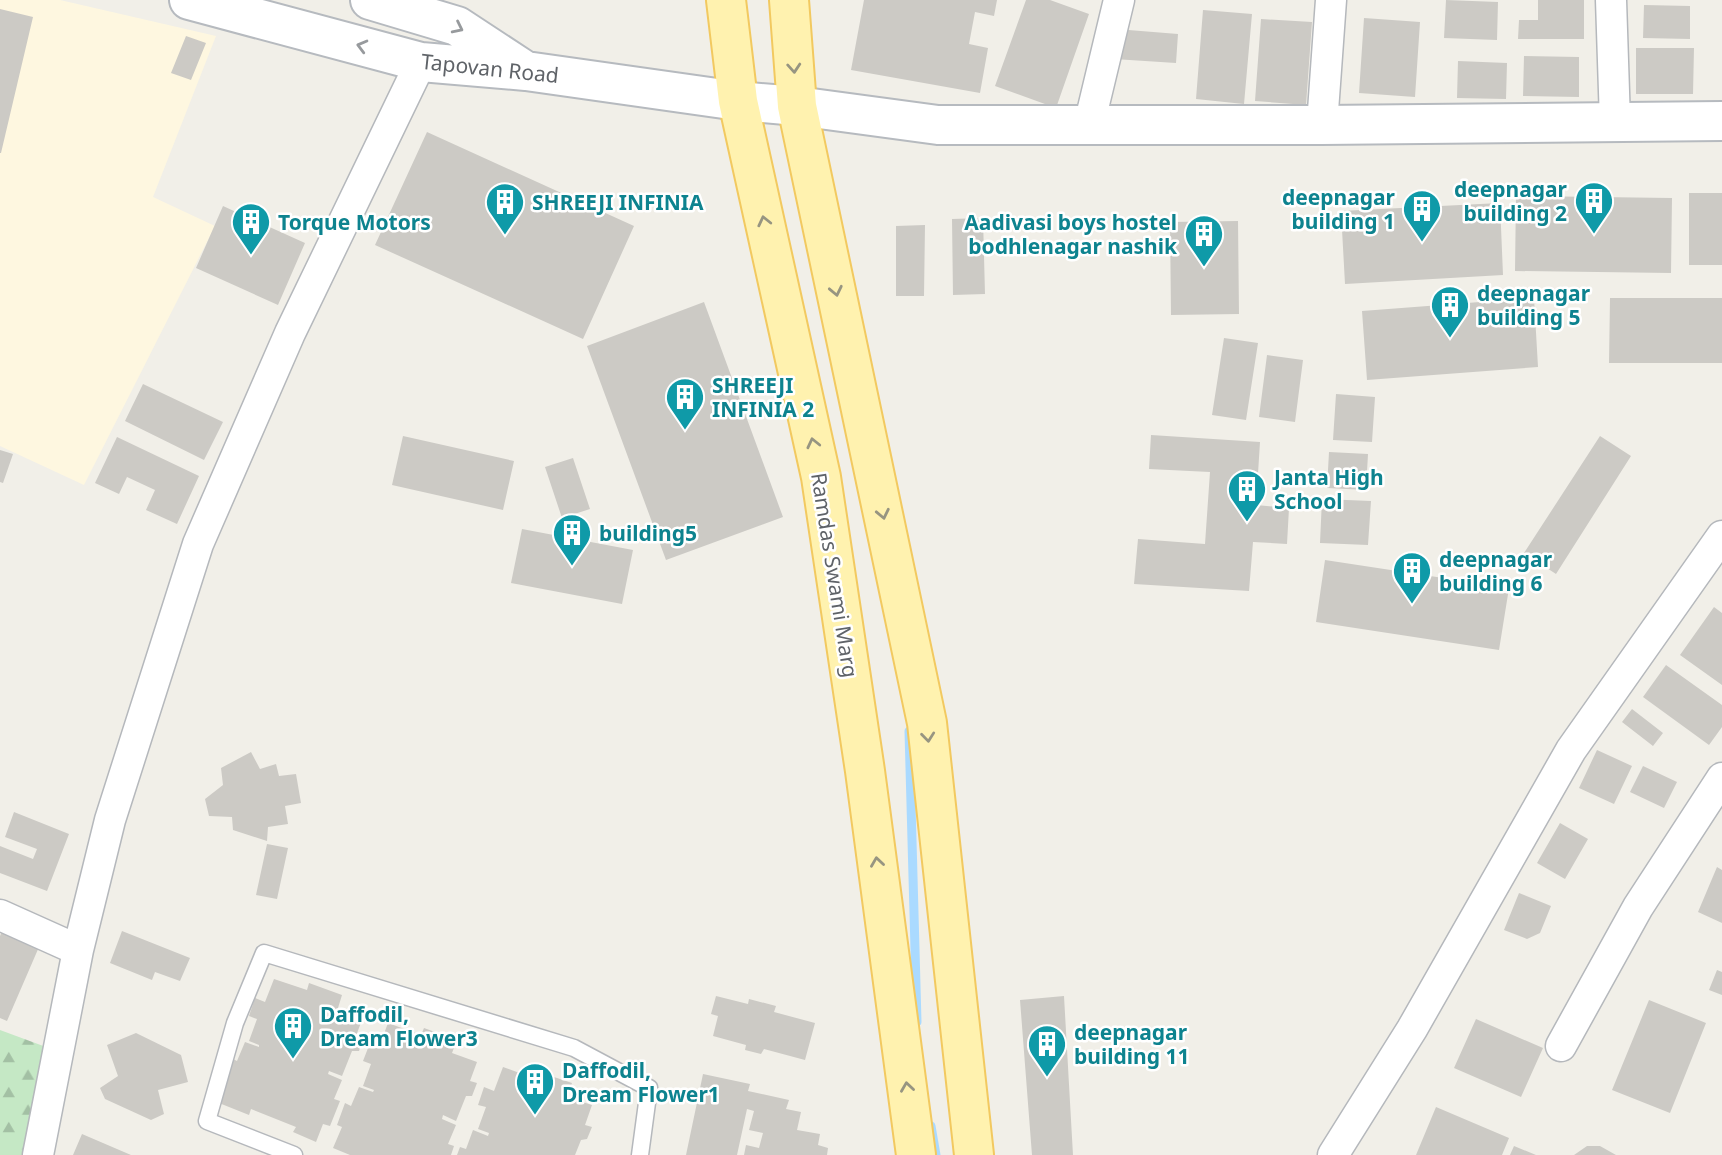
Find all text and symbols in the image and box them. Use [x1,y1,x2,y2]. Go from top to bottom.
one-way arrow [451,20,464,34]
one-way arrow [356,40,368,55]
street label: Tapovan Road [420,47,560,89]
one-way arrow [786,63,801,74]
place label: deepnagar building 2 [1454,175,1568,227]
building icon: deepnagar building 2 [1573,180,1615,235]
building icon: SHREEJI INFINIA [484,181,526,236]
place label: deepnagar building 1 [1282,183,1396,235]
place label: SHREEJI INFINIA [532,188,704,216]
building icon: deepnagar building 1 [1401,188,1443,243]
building icon: Torque Motors [230,201,272,256]
place label: Torque Motors [278,208,431,236]
place label: Aadivasi boys hostel bodhlenagar nashik [964,208,1178,260]
building icon: Aadivasi boys hostel bodhlenagar nashik [1183,213,1225,268]
one-way arrow [758,215,772,227]
place label: deepnagar building 5 [1477,279,1591,331]
building icon: deepnagar building 5 [1429,284,1471,339]
one-way arrow [828,285,843,297]
place label: SHREEJI INFINIA 2 [712,371,814,423]
building icon: SHREEJI INFINIA 2 [664,376,706,431]
one-way arrow [807,437,822,449]
place label: Janta High School [1272,463,1384,515]
building icon: Janta High School [1226,468,1268,523]
street label: Ramdas Swami Marg [805,470,865,680]
one-way arrow [874,508,889,520]
building icon: building5 [551,512,593,567]
place label: building5 [599,519,697,547]
place label: deepnagar building 6 [1439,545,1553,597]
building icon: deepnagar building 6 [1391,550,1433,605]
one-way arrow [921,731,936,743]
one-way arrow [870,856,885,868]
place label: Daffodil, Dream Flower3 [320,1000,478,1052]
building icon: Daffodil, Dream Flower3 [272,1005,314,1060]
place label: deepnagar building 11 [1074,1018,1189,1070]
building icon: deepnagar building 11 [1026,1023,1068,1078]
place label: Daffodil, Dream Flower1 [562,1056,720,1108]
building icon: Daffodil, Dream Flower1 [514,1061,556,1116]
one-way arrow [900,1081,915,1093]

